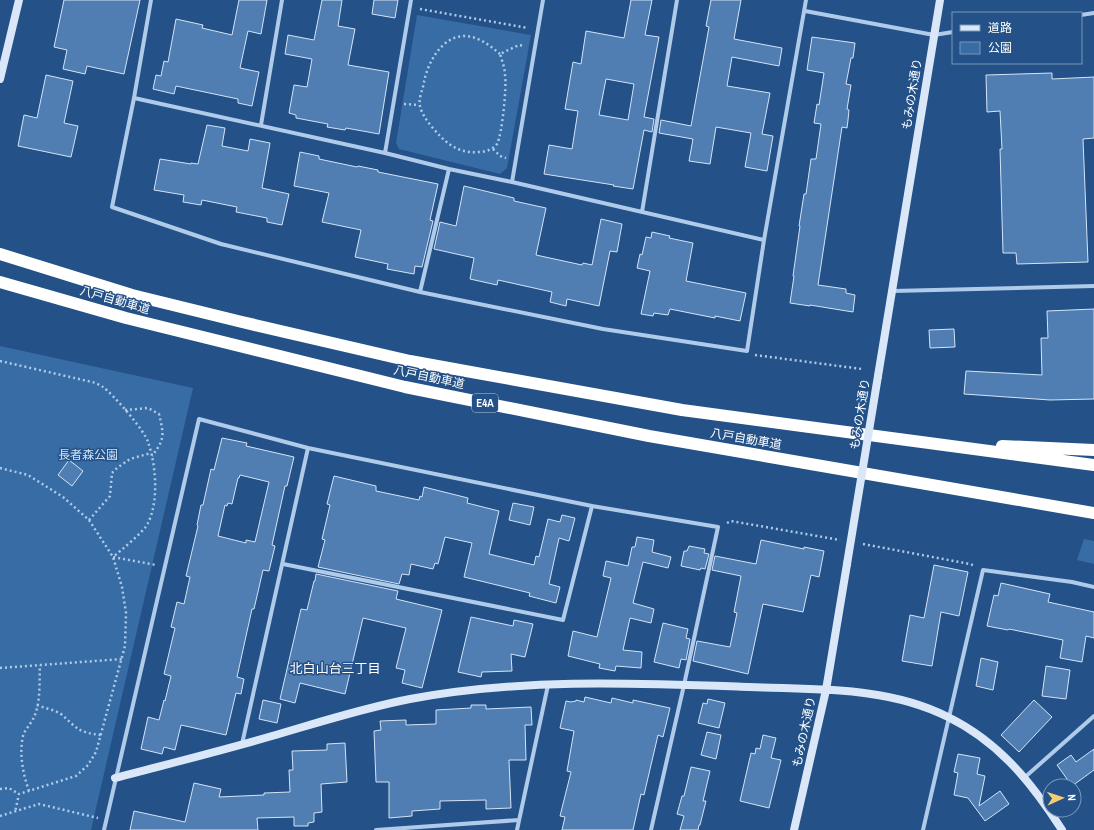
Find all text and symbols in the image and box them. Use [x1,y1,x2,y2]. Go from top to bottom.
legend [952,12,1082,64]
text: 道路 [988,20,1012,36]
text: 公園 [988,40,1012,56]
street label: もみの木通り [898,57,926,131]
street label: 八戸自動車道 [78,282,152,318]
street label: 八戸自動車道 [392,362,466,392]
street label: もみの木通り [846,377,874,451]
road number: E4A [472,394,498,412]
street label: 八戸自動車道 [709,425,783,453]
park label: 長者森公園 [58,447,118,463]
district label: 北白山台三丁目 [289,660,381,677]
street label: もみの木通り [789,695,819,769]
north arrow [1042,778,1082,818]
text: N [1065,794,1079,801]

